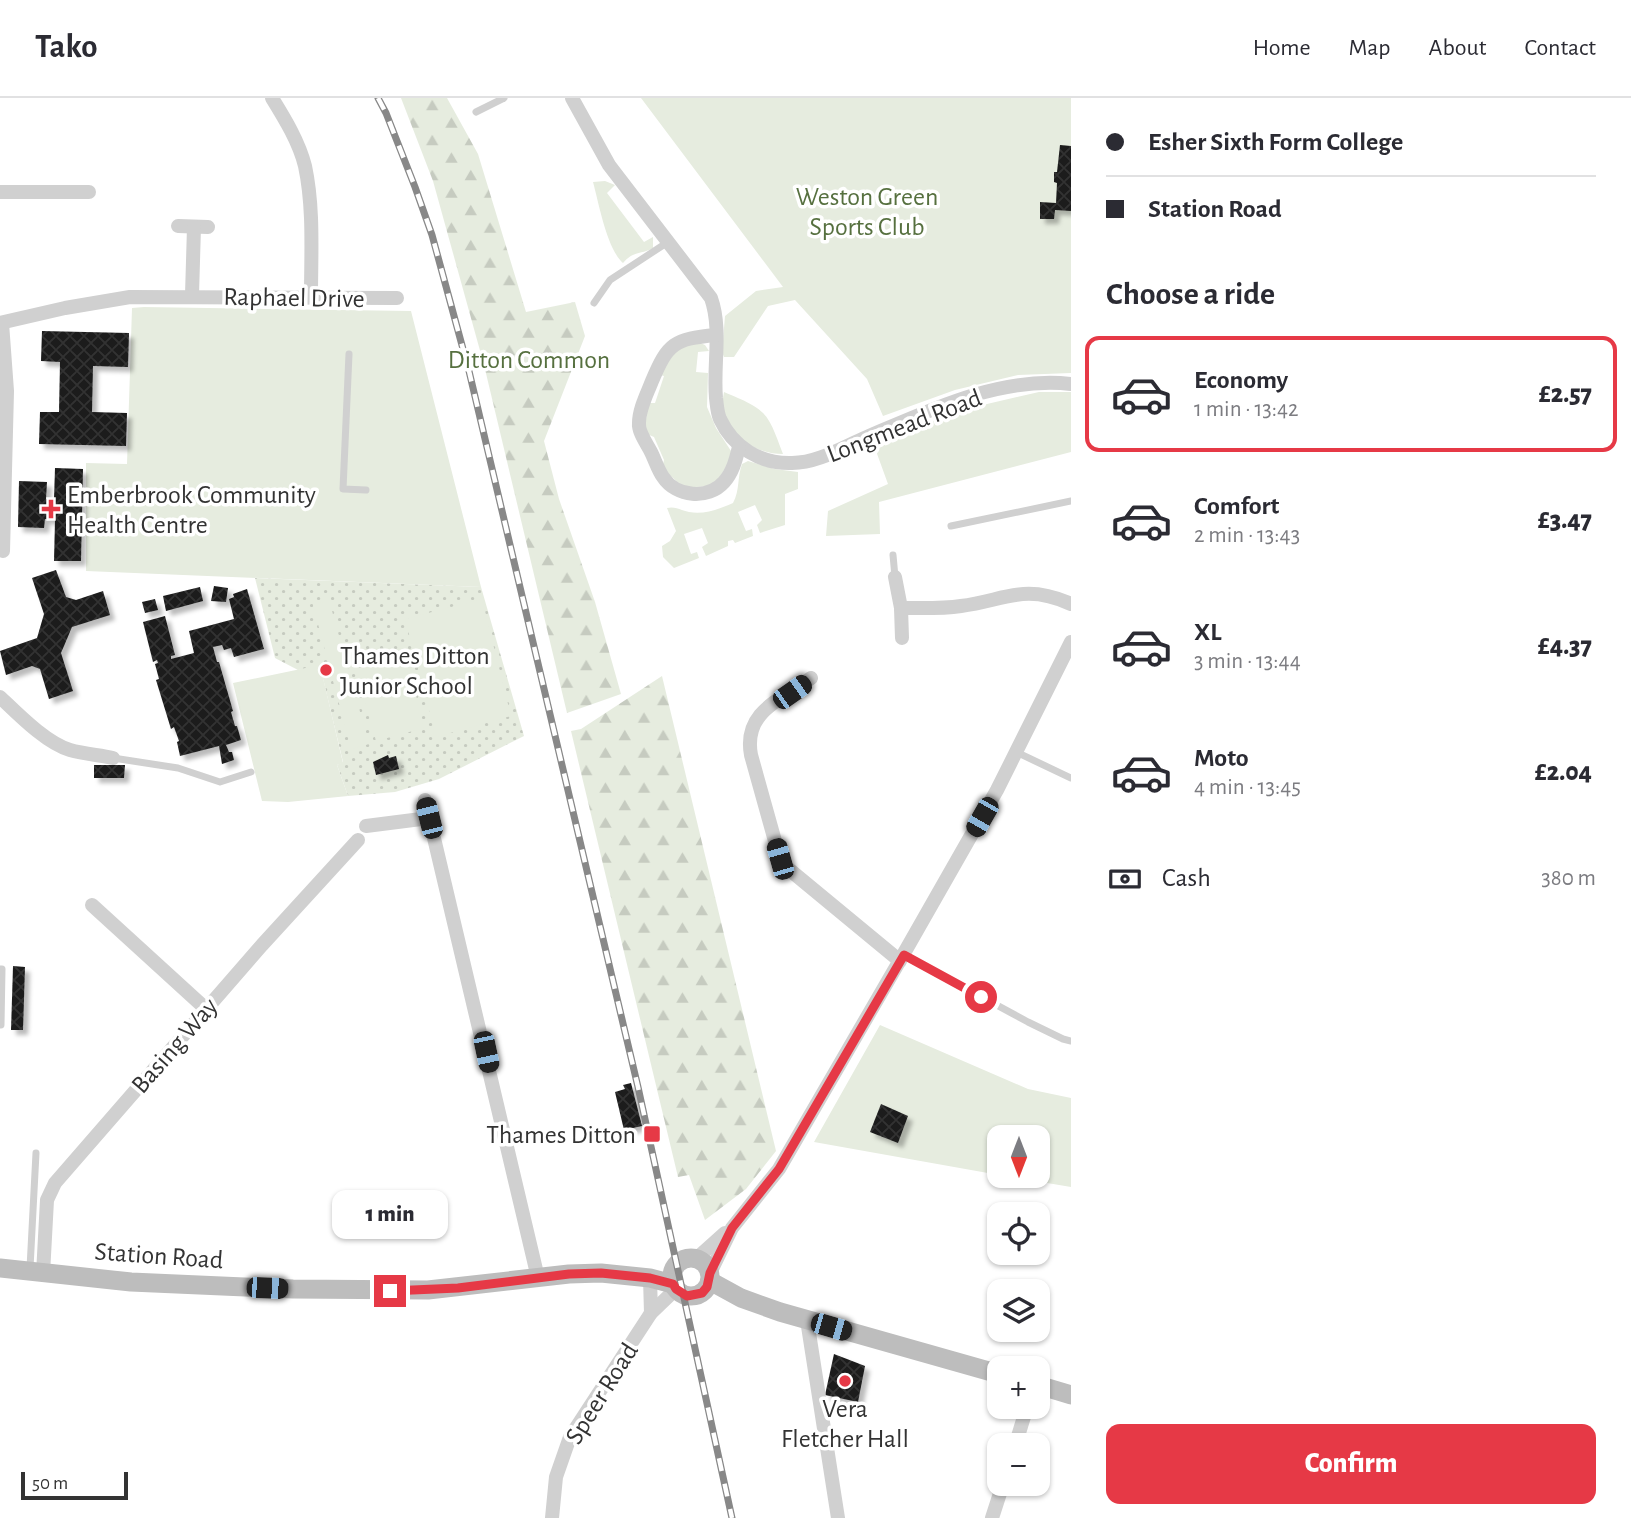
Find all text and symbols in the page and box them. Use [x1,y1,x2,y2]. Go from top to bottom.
text: Tako [35,31,98,64]
text: Home [1253,36,1311,60]
text: Map [1349,36,1391,60]
text: About [1429,36,1486,60]
text: Contact [1524,36,1596,60]
text: Esher Sixth Form College [1148,129,1403,155]
park label: Weston Green Sports Club [796,184,938,240]
text: Station Road [1148,196,1282,222]
text: Choose a ride [1106,278,1275,310]
street label: Raphael Drive [223,284,365,312]
park label: Ditton Common [448,347,610,373]
icon: car [1110,363,1173,426]
text: Economy [1194,367,1288,393]
text: £2.57 [1539,381,1592,407]
street label: Longmead Road [823,385,985,467]
text: 1 min · 13:42 [1194,398,1299,421]
place label: Emberbrook Community Health Centre [67,482,316,538]
icon: car [1110,489,1173,552]
text: Comfort [1194,493,1279,519]
marker: Emberbrook Community Health Centre [41,499,61,519]
text: £3.47 [1538,507,1592,533]
text: 2 min · 13:43 [1194,524,1300,547]
icon: car [1110,615,1173,678]
text: XL [1194,619,1221,645]
text: £4.37 [1538,633,1592,659]
place label: Thames Ditton Junior School [340,643,490,699]
text: 3 min · 13:44 [1194,650,1301,673]
marker: Thames Ditton Junior School [318,662,334,678]
car [769,671,816,713]
icon: car [1110,741,1173,804]
text: Moto [1194,745,1249,771]
text: £2.04 [1535,759,1592,785]
text: 4 min · 13:45 [1194,776,1301,799]
car [963,794,1002,840]
car [414,795,445,841]
car [765,836,796,882]
icon: cash [1106,860,1144,898]
text: Cash [1162,865,1211,891]
text: 380 m [1541,867,1596,890]
route start [965,981,997,1013]
street label: Basing Way [127,993,223,1098]
car [472,1029,501,1075]
place label: Thames Ditton [486,1122,636,1148]
marker: Thames Ditton [642,1124,662,1144]
north arrow [987,1125,1050,1188]
map controls [987,1125,1050,1496]
callout: 1 min [332,1190,448,1238]
button: locate [987,1202,1050,1265]
text: 1 min [366,1203,414,1226]
street label: Station Road [94,1239,224,1273]
route end [374,1275,406,1307]
car [246,1277,289,1299]
button: layers [987,1279,1050,1342]
car [808,1311,855,1343]
street label: Speer Road [561,1338,643,1449]
button: + [987,1356,1050,1419]
marker: Vera Fletcher Hall [837,1373,853,1389]
place label: Vera Fletcher Hall [781,1396,909,1452]
button: Confirm [1106,1424,1596,1504]
button: − [987,1433,1050,1496]
scale bar [21,1469,128,1501]
text: 50 m [32,1474,68,1493]

